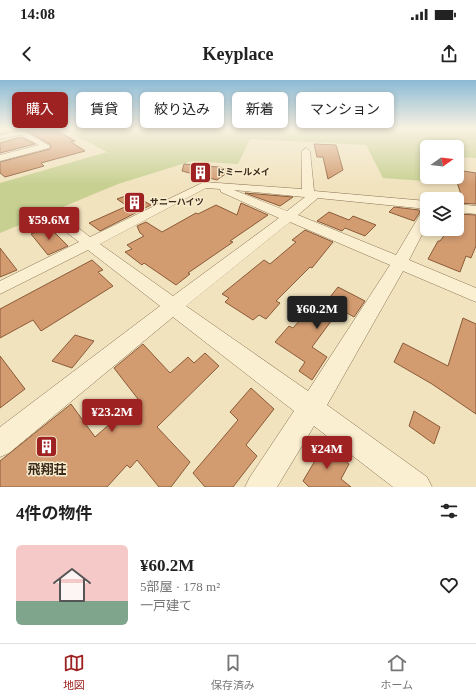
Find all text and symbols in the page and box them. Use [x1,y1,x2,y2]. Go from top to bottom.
text: 14:08 [20,6,55,22]
icon: back [16,43,38,65]
icon: share [438,43,460,65]
text: Keyplace [203,44,273,64]
chip: 購入 [12,92,68,128]
chip: 賃貸 [76,92,132,128]
chip: 絞り込み [140,92,224,128]
chip: 新着 [232,92,288,128]
chip: マンション [296,92,394,128]
north arrow [420,140,464,184]
map controls [420,140,464,236]
building icon: ドミールメイ [188,159,214,185]
place label: ドミールメイ [216,167,270,177]
building icon: サニーハイツ [121,189,147,215]
button: layers [420,192,464,236]
place label: サニーハイツ [150,197,204,207]
pin: ¥59.6M [16,207,82,241]
text: ¥59.6M [28,212,70,227]
pin: ¥60.2M [284,296,350,330]
text: ¥60.2M [296,301,338,316]
pin: ¥23.2M [79,399,145,433]
text: ¥23.2M [91,404,133,419]
building icon: 飛翔荘 [34,434,60,460]
pin: ¥24M [303,436,351,470]
text: ¥24M [311,441,343,456]
place label: 飛翔荘 [27,462,67,477]
icon: filters [438,500,460,522]
text: 4件の物件 [16,504,93,523]
text: ¥60.2M [140,556,194,575]
icon: home [48,561,96,609]
icon: heart [438,574,460,596]
text: 5部屋 · 178 m² [140,579,220,594]
text: 一戸建て [140,598,192,613]
tab: 地図 [63,652,85,692]
tab: 保存済み [211,652,255,692]
tab: ホーム [380,652,413,692]

